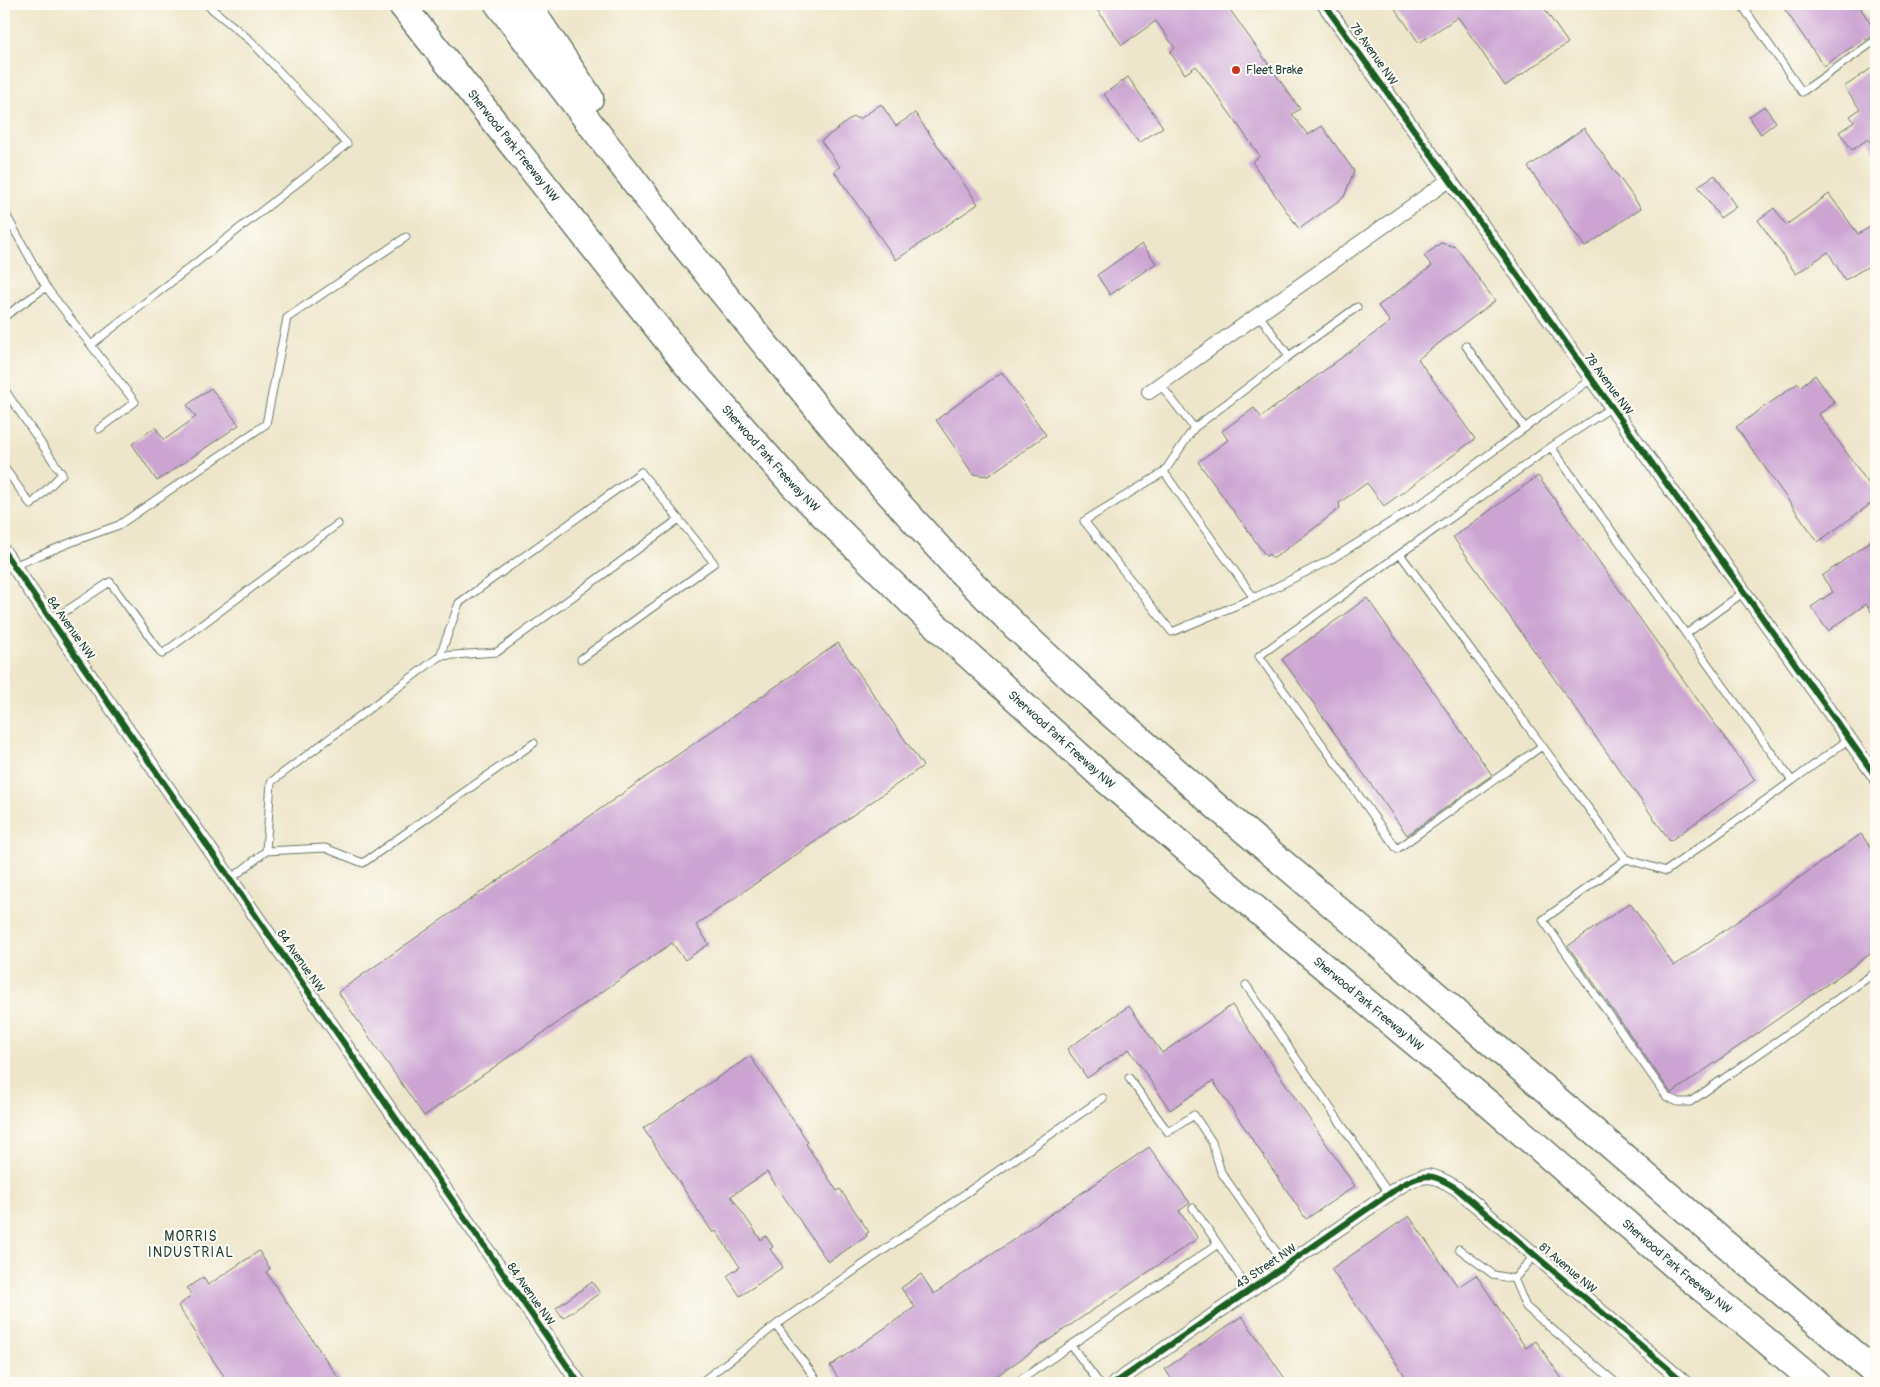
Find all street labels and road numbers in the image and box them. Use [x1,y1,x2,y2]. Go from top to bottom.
street label: 78 Avenue NW [1347,20,1401,88]
street label: Sherwood Park Freeway NW [464,87,562,205]
street label: 78 Avenue NW [1581,350,1636,418]
street label: Sherwood Park Freeway NW [718,402,823,515]
street label: 84 Avenue NW [43,594,98,663]
street label: Sherwood Park Freeway NW [1005,688,1118,792]
street label: 84 Avenue NW [273,927,328,996]
street label: Sherwood Park Freeway NW [1310,954,1426,1055]
street label: Sherwood Park Freeway NW [1619,1216,1735,1317]
street label: 81 Avenue NW [1536,1240,1600,1297]
street label: 43 Street NW [1233,1241,1299,1292]
street label: 84 Avenue NW [503,1260,558,1329]

